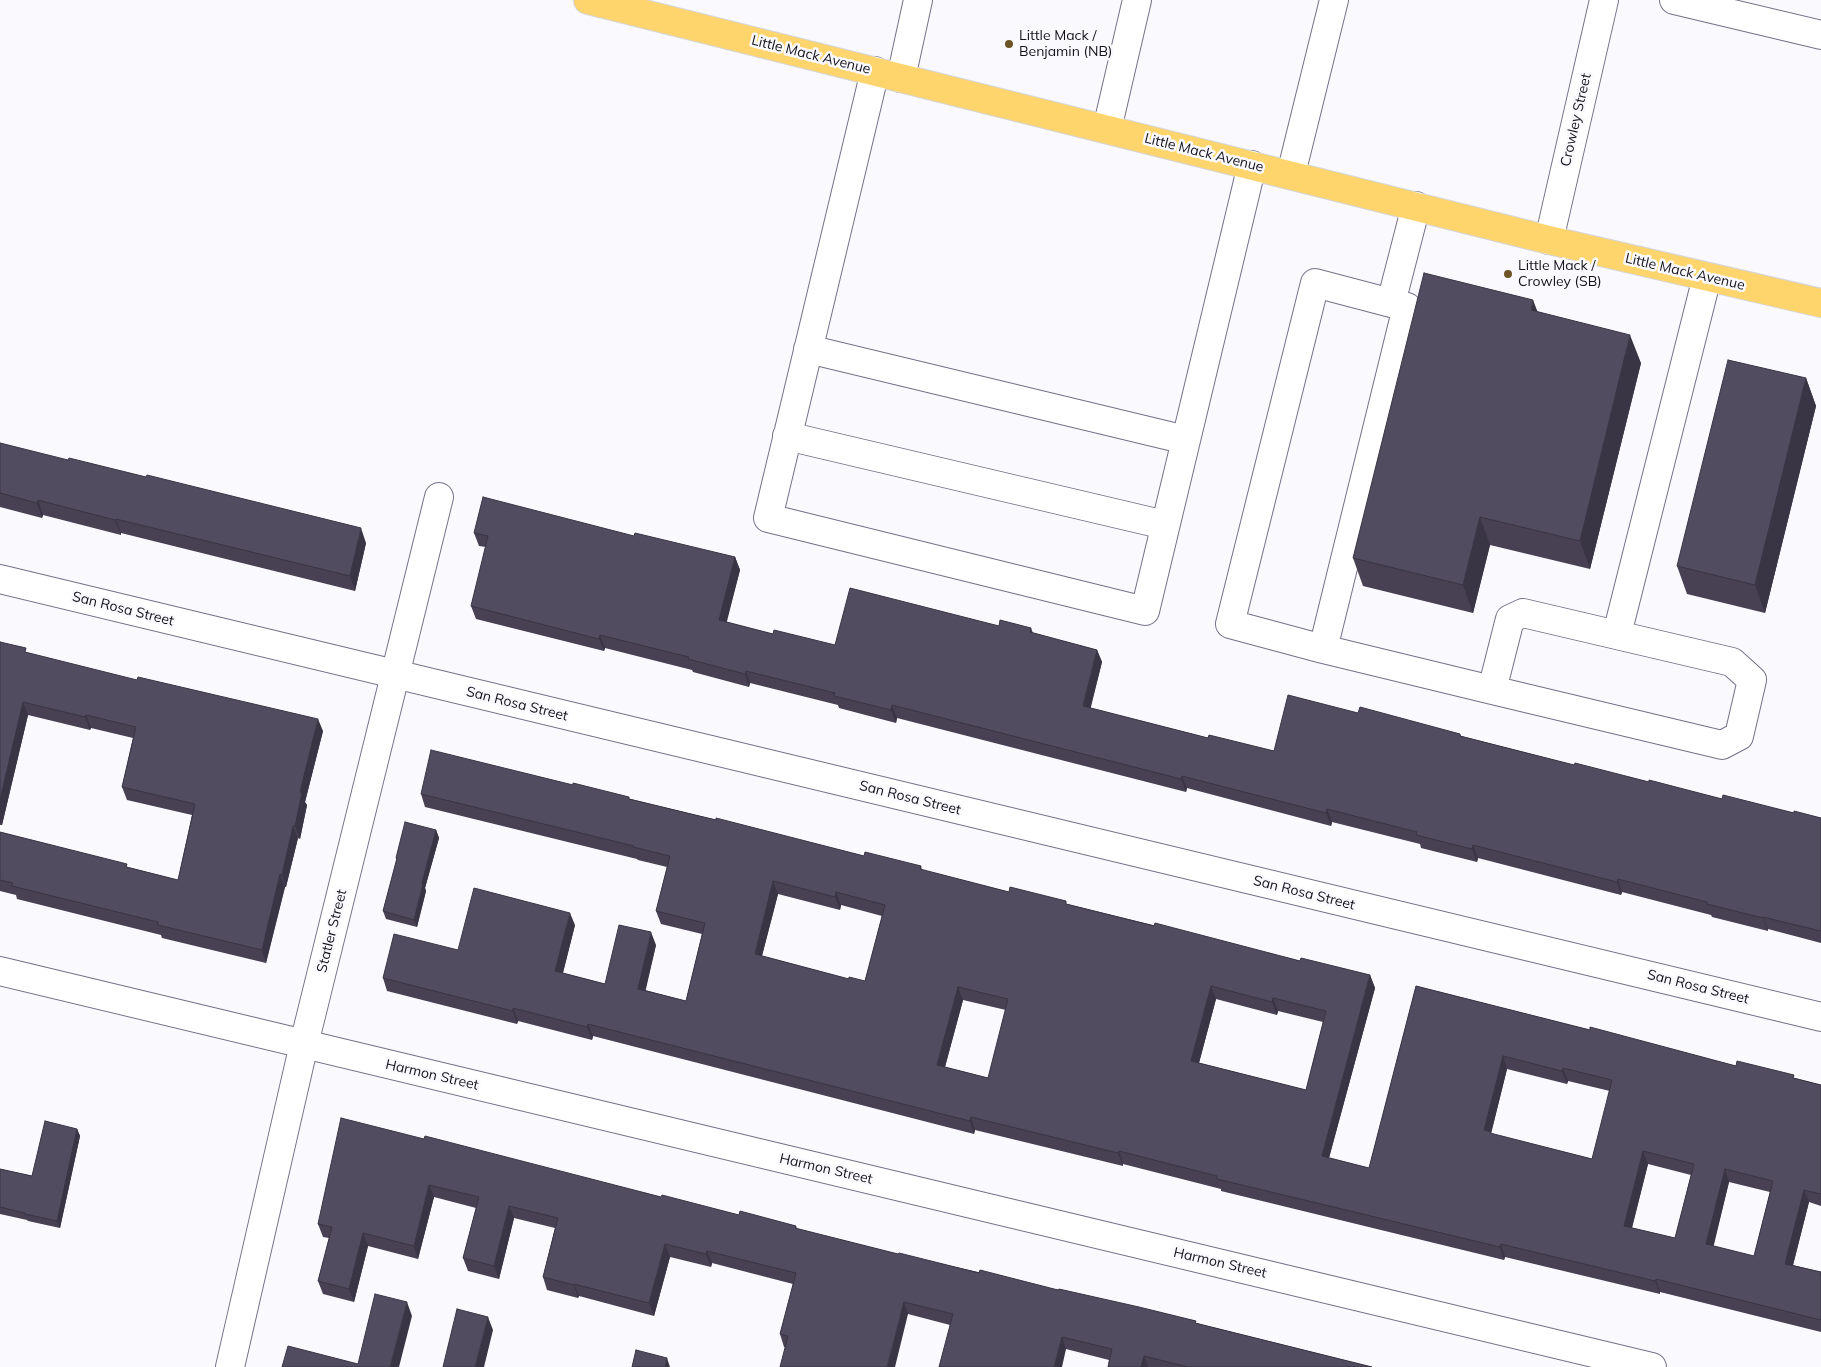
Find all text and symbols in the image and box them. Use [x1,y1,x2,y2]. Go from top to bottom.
place label: Little Mack / Benjamin (NB) [1019,28,1112,60]
street label: Little Mack Avenue [750,32,872,78]
marker: Little Mack / Benjamin (NB) [1003,38,1015,50]
street label: Crowley Street [1557,72,1595,168]
street label: Little Mack Avenue [1143,130,1265,176]
street label: Little Mack Avenue [1624,250,1746,294]
place label: Little Mack / Crowley (SB) [1518,258,1602,290]
marker: Little Mack / Crowley (SB) [1502,268,1514,280]
street label: San Rosa Street [70,588,176,630]
street label: San Rosa Street [464,683,570,725]
street label: San Rosa Street [857,777,963,819]
street label: San Rosa Street [1251,872,1357,914]
street label: Statler Street [314,888,350,974]
street label: San Rosa Street [1645,966,1751,1008]
street label: Harmon Street [384,1056,480,1094]
street label: Harmon Street [778,1150,874,1188]
street label: Harmon Street [1172,1244,1268,1282]

